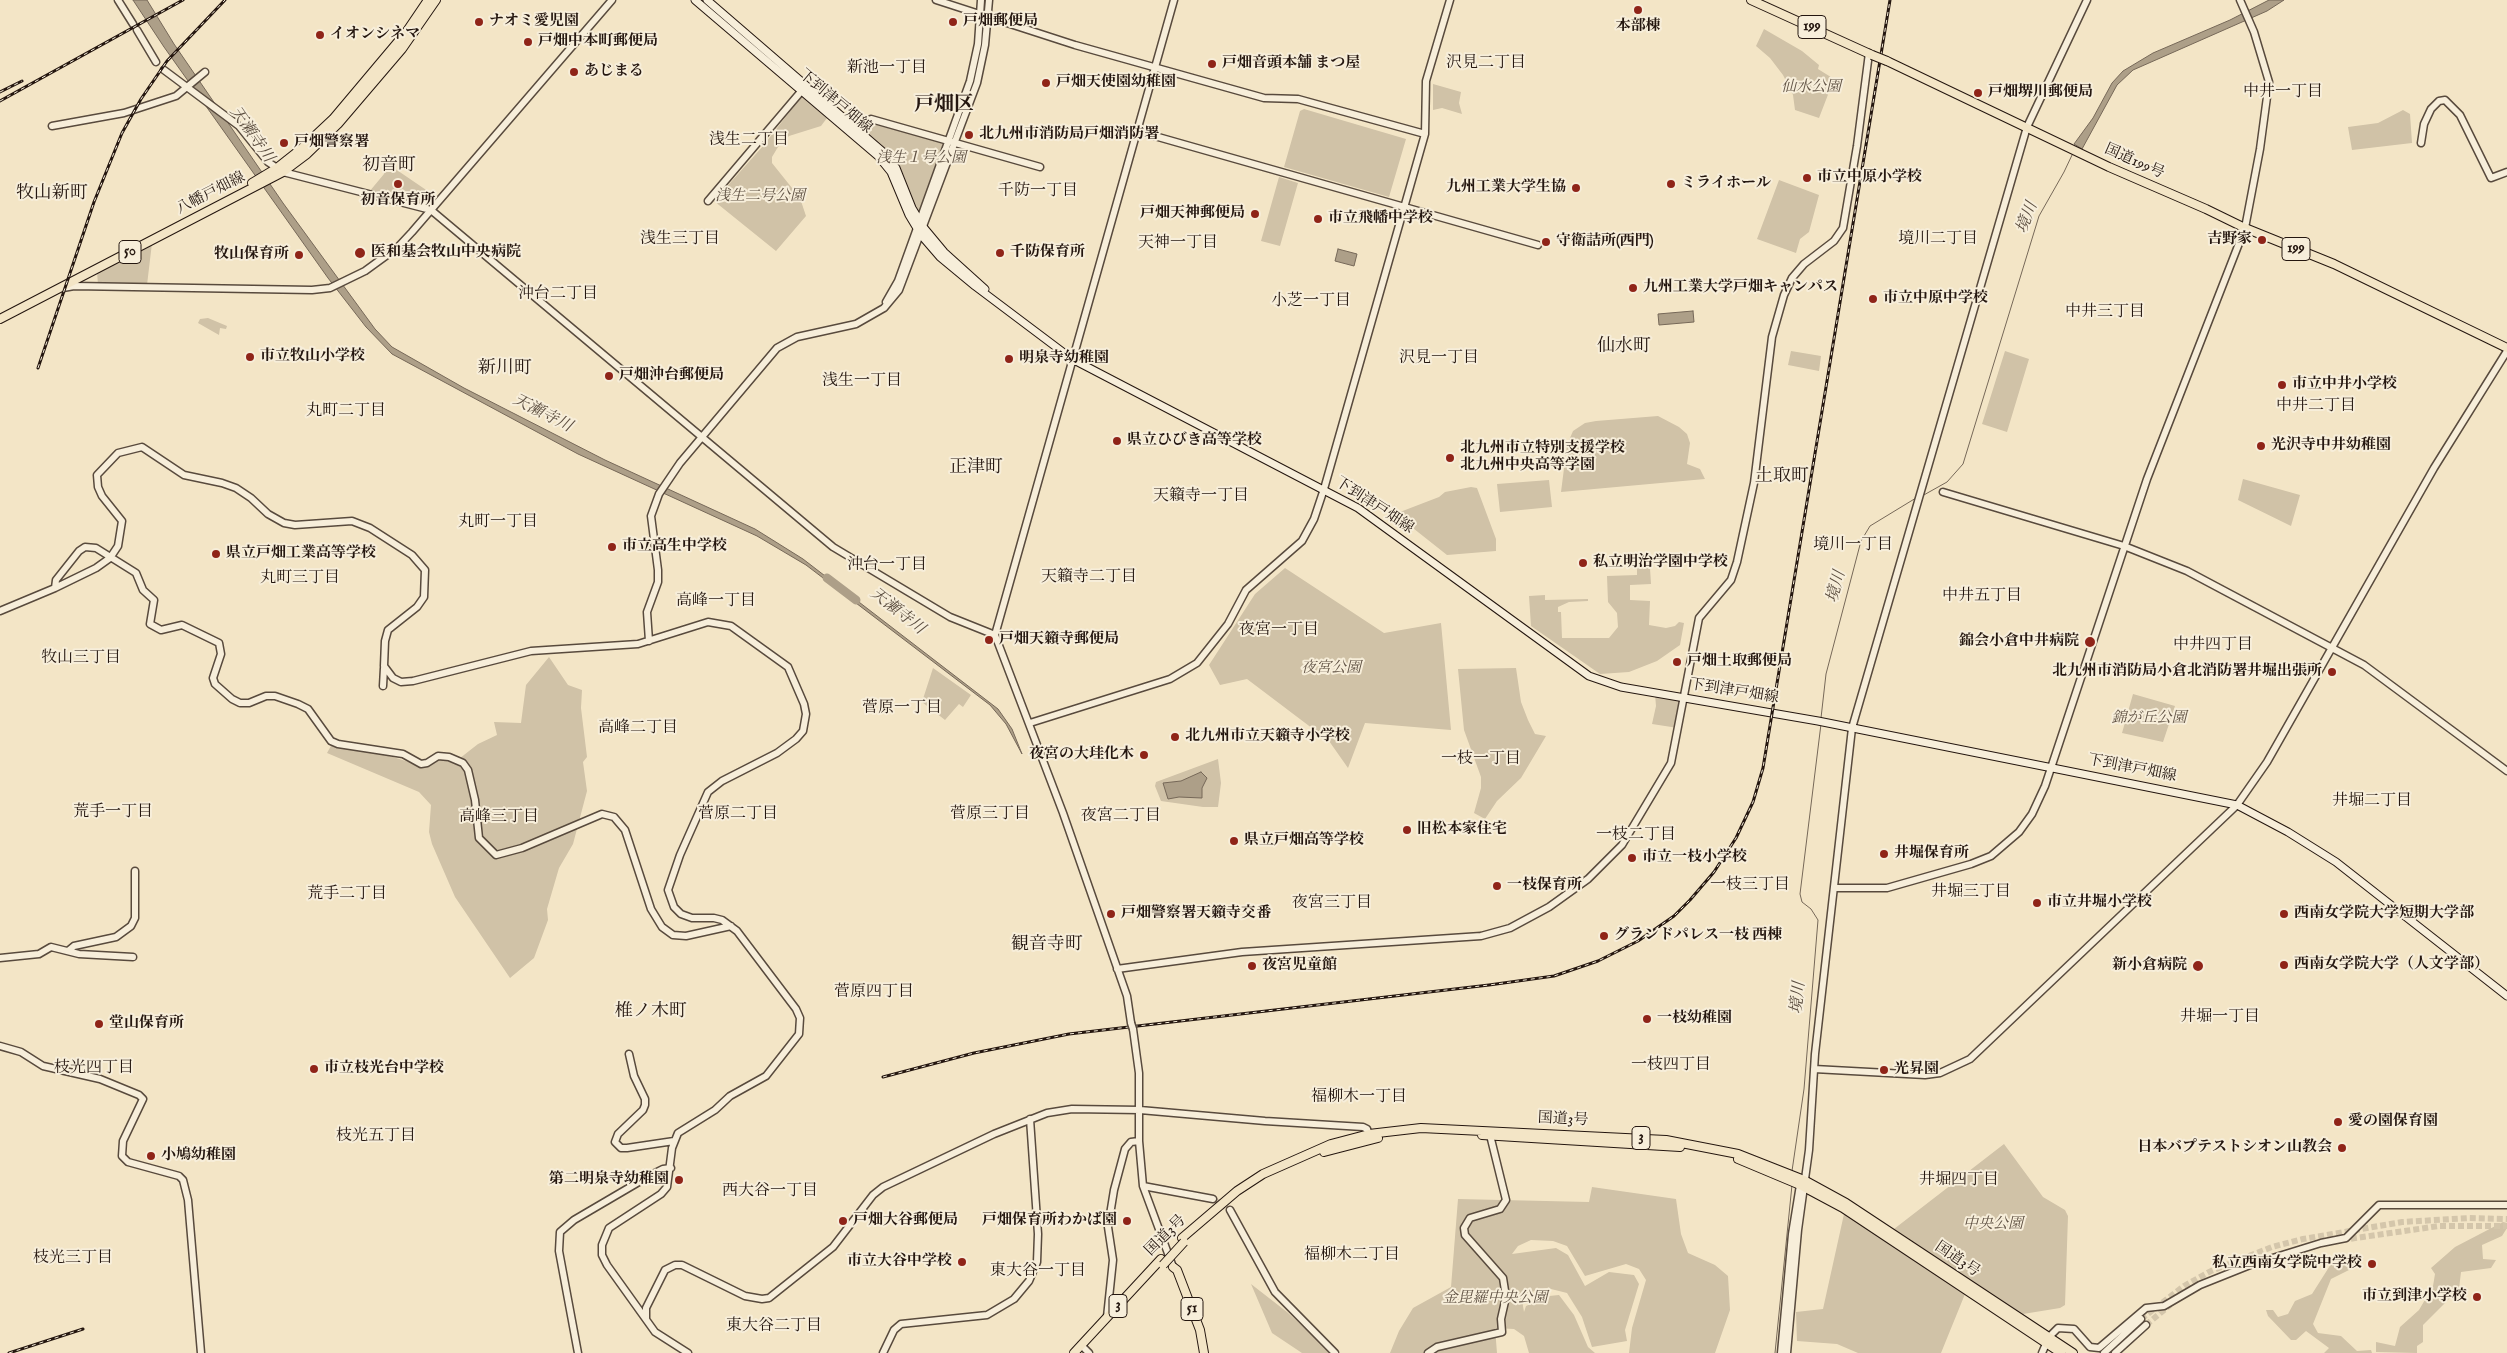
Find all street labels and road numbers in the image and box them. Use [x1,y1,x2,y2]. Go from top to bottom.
road number: 199 [1798,16,1826,38]
street label: 下到津戸畑線 [795,66,875,138]
street label: 国道199号 [2101,141,2167,183]
street label: 八幡戸畑線 [174,169,248,219]
road number: 199 [2282,238,2310,260]
road number: 50 [119,240,141,264]
street label: 下到津戸畑線 [1331,474,1417,538]
street label: 下到津戸畑線 [1688,676,1780,708]
street label: 下到津戸畑線 [2086,752,2178,786]
street label: 国道3号 [1537,1110,1589,1130]
road number: 3 [1632,1126,1650,1150]
street label: 国道3号 [1142,1212,1190,1260]
street label: 国道3号 [1931,1238,1983,1282]
road number: 3 [1109,1294,1127,1318]
road number: 51 [1181,1298,1203,1320]

